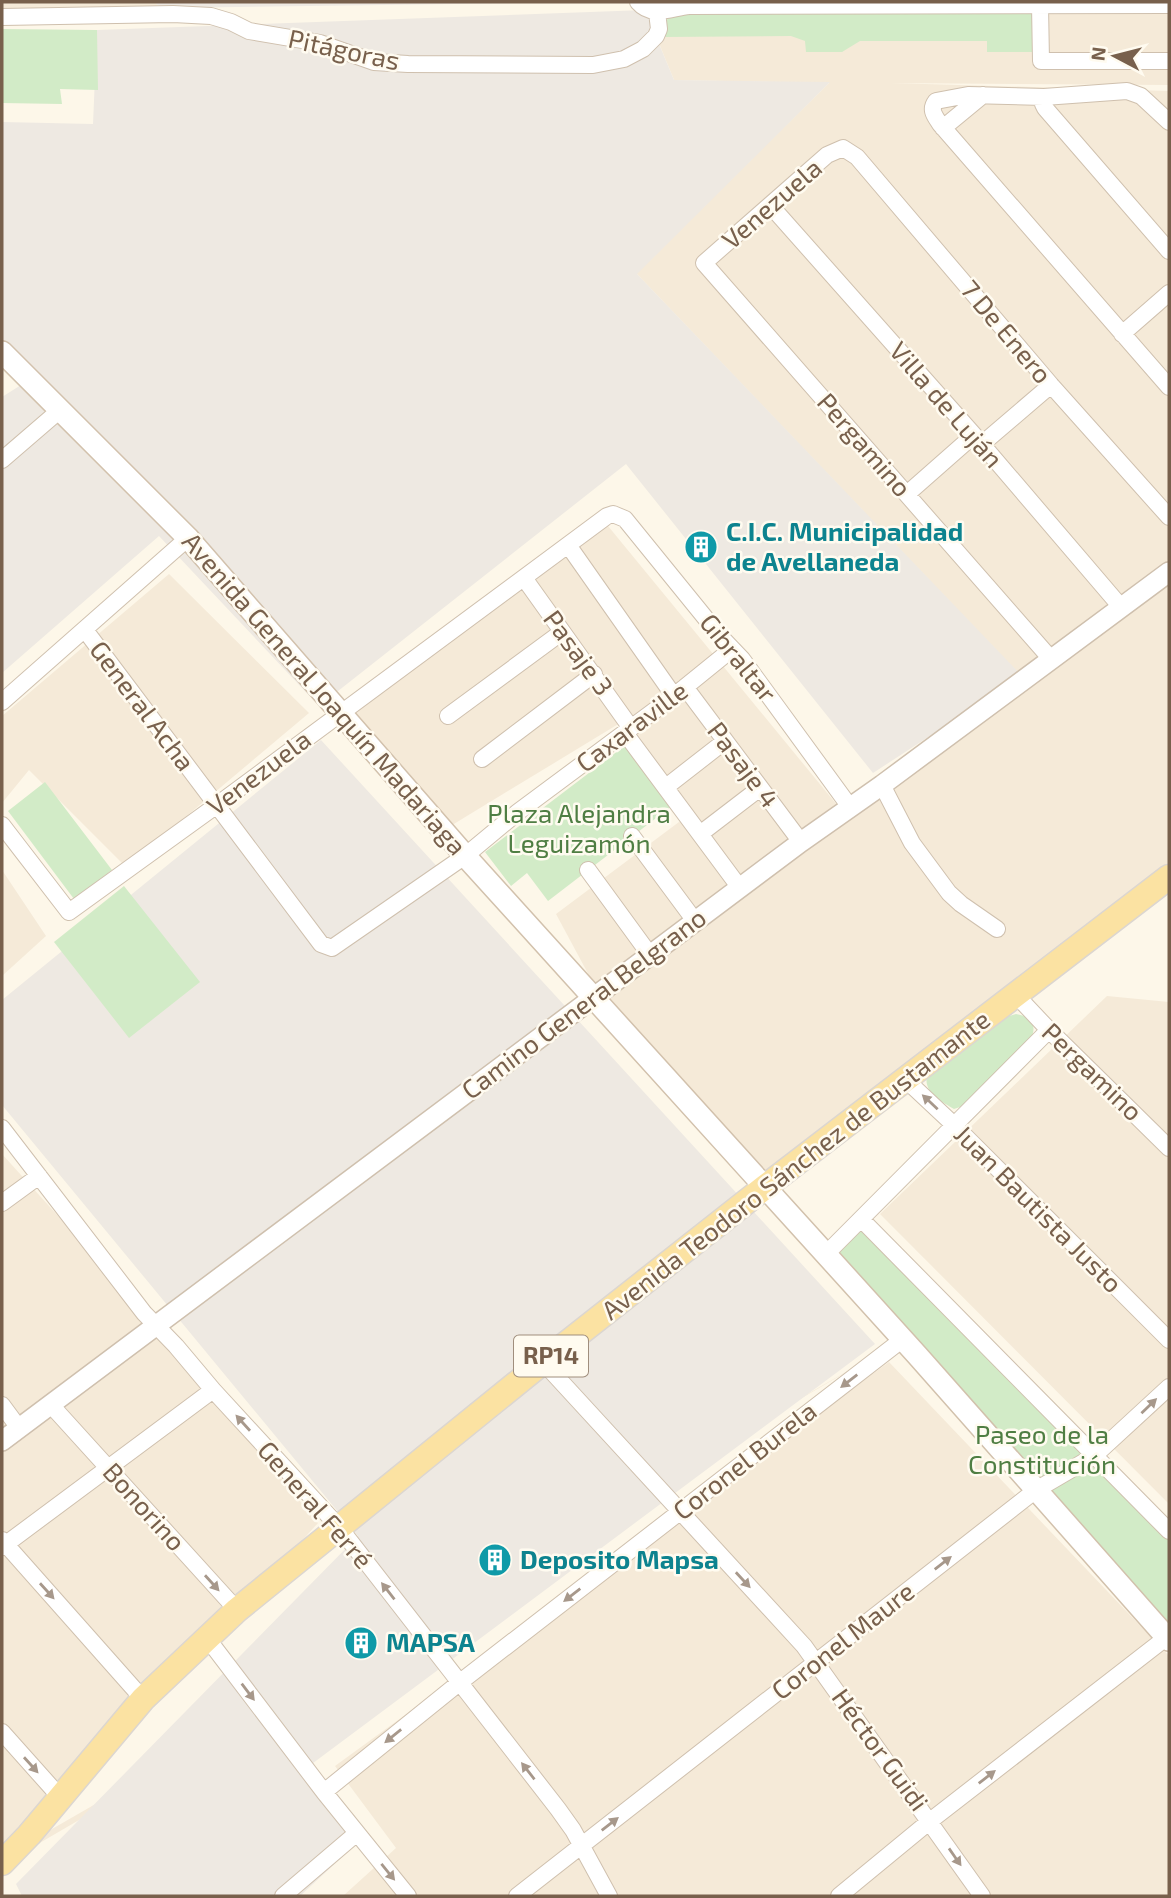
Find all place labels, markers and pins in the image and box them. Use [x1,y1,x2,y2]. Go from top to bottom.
place label: C.I.C. Municipalidad de Avellaneda [726,515,963,576]
building icon: C.I.C. Municipalidad de Avellaneda [682,528,720,566]
building icon: Deposito Mapsa [476,1541,514,1579]
place label: Deposito Mapsa [520,1543,719,1574]
building icon: MAPSA [342,1624,380,1662]
place label: MAPSA [386,1626,475,1657]

